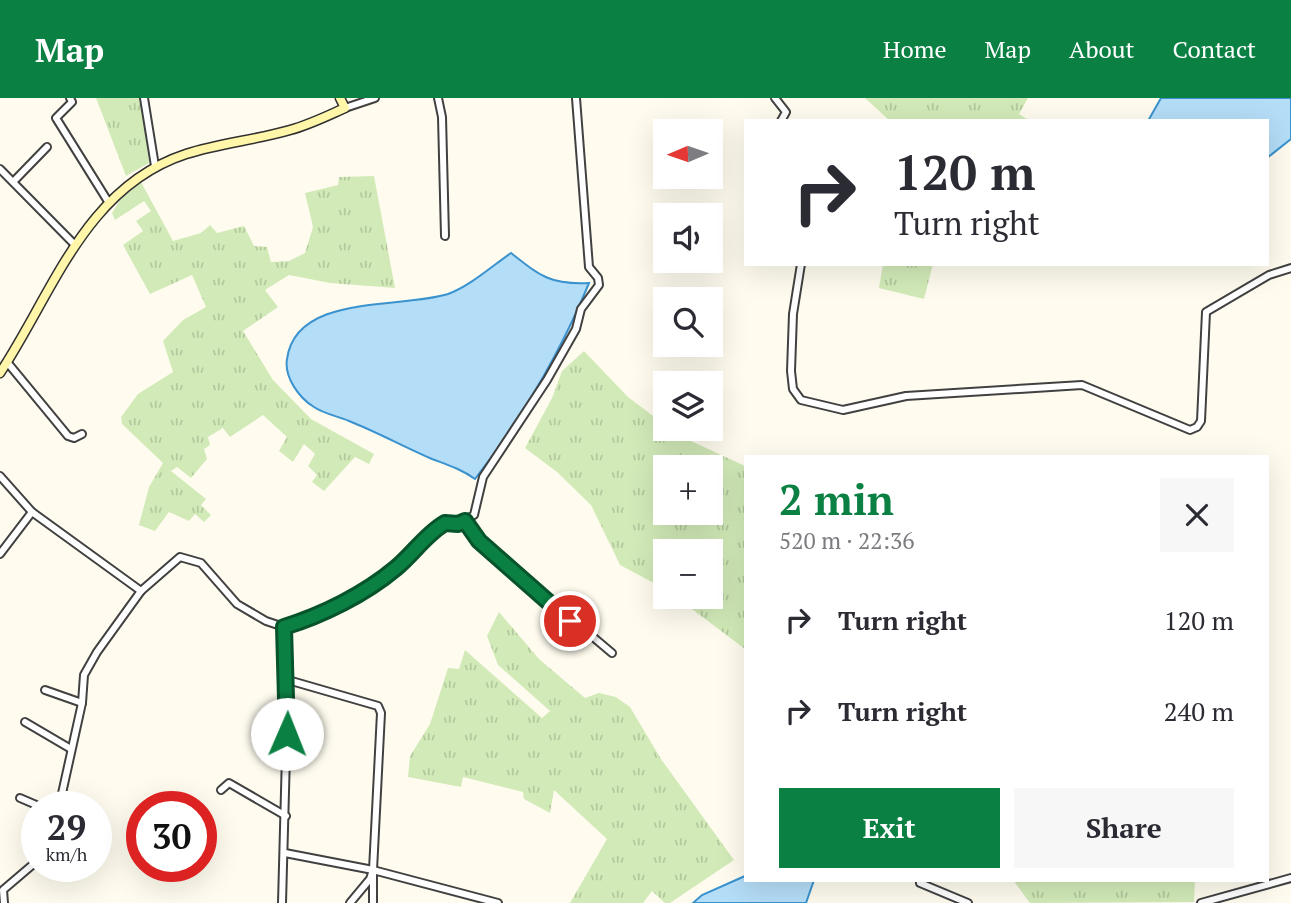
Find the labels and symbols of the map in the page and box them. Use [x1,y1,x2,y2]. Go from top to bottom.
north arrow [653,119,723,189]
pin [540,591,600,651]
position arrow [250,697,324,771]
speed limit sign: 30 [126,791,217,882]

